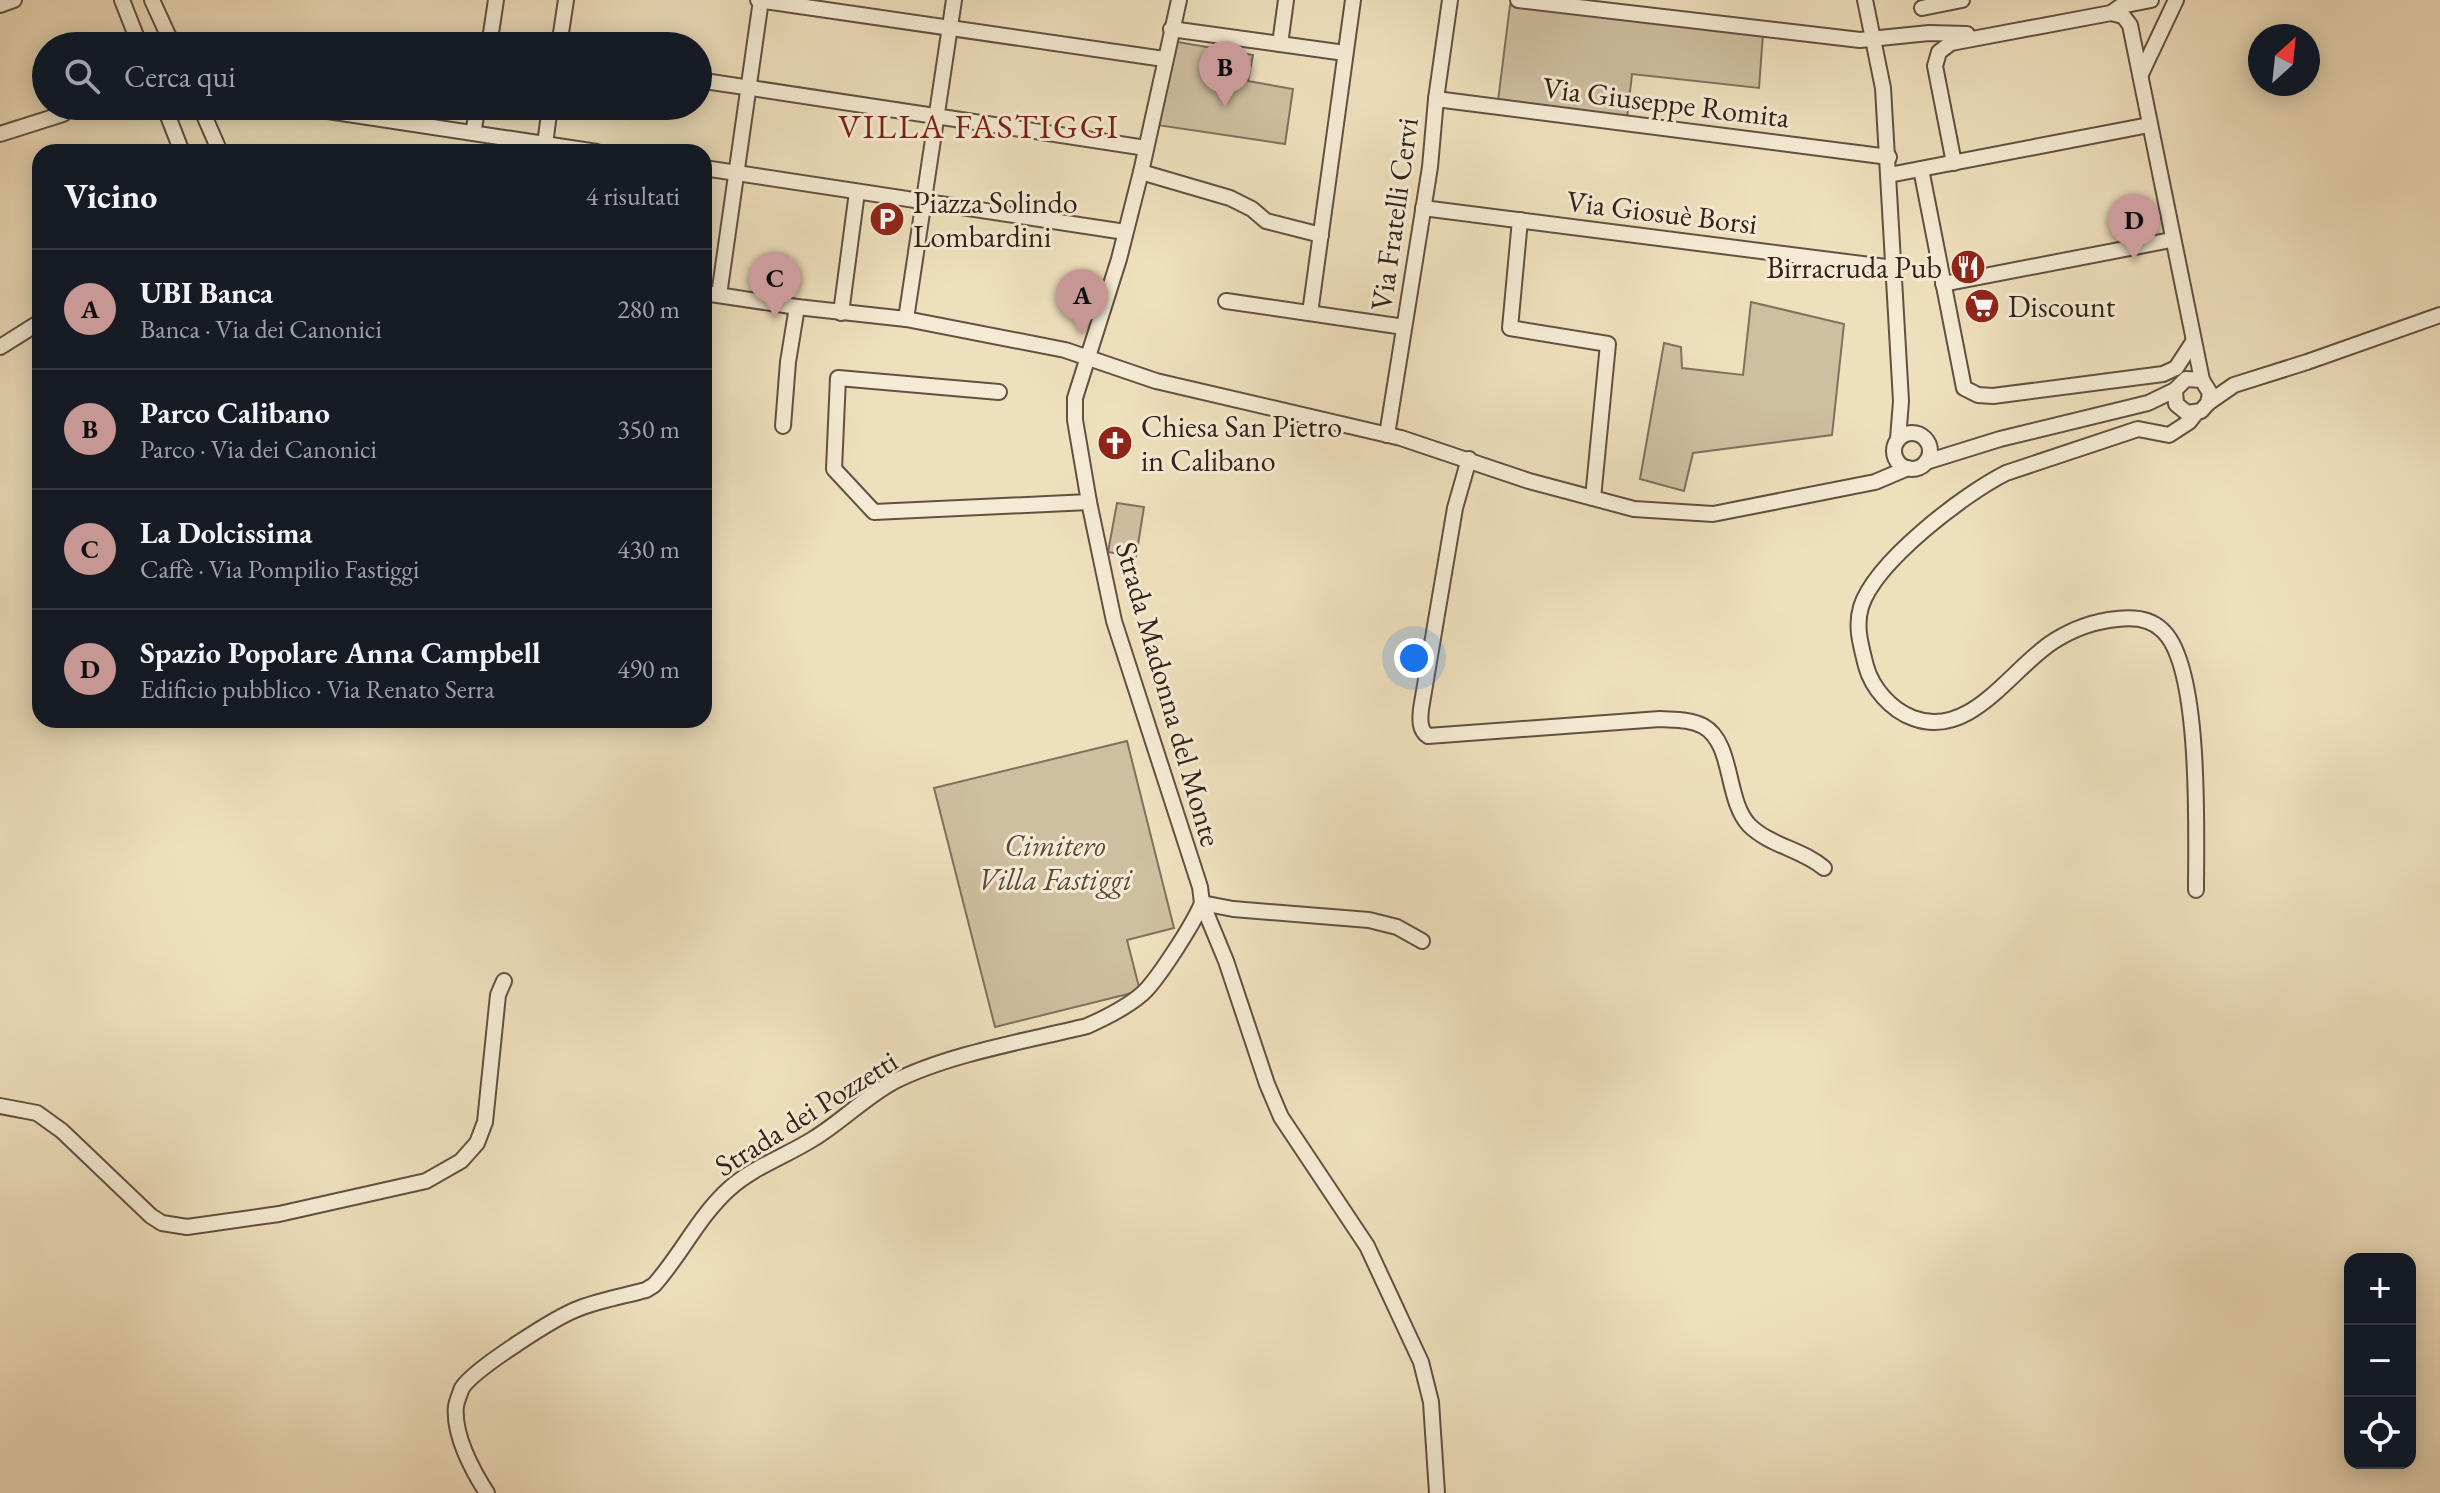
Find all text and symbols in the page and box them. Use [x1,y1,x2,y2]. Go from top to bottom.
north arrow [2248,24,2320,96]
search box [32,32,712,120]
pin: B [1199,41,1251,107]
icon: search [60,54,104,98]
text: Cerca qui [124,57,236,96]
street label: Via Giuseppe Romita [1540,68,1792,136]
district label: VILLA FASTIGGI [838,104,1120,148]
street label: Via Fratelli Cervi [1361,115,1427,313]
text: Vicino [64,174,157,218]
text: 4 risultati [586,179,680,213]
street label: Via Giosuè Borsi [1565,181,1759,243]
place label: Piazza Solindo Lombardini [913,183,1078,256]
pin: D [2108,194,2160,260]
parking icon: Piazza Solindo Lombardini [868,200,906,238]
place label: Birracruda Pub [1766,248,1942,287]
restaurant icon: Birracruda Pub [1949,248,1987,286]
pin: C [749,252,801,318]
pin: A [1056,269,1108,335]
text: UBI Banca [140,273,273,312]
supermarket icon: Discount [1963,287,2001,325]
place label: Discount [2008,287,2116,326]
text: A [81,292,99,326]
text: 280 m [617,292,680,326]
text: Banca · Via dei Canonici [140,312,382,346]
text: Parco Calibano [140,393,330,432]
place label: Chiesa San Pietro in Calibano [1141,407,1342,480]
text: B [82,412,98,446]
text: 350 m [617,412,680,446]
church icon: Chiesa San Pietro in Calibano [1096,424,1134,462]
text: Parco · Via dei Canonici [140,432,377,466]
text: La Dolcissima [140,513,313,552]
text: C [81,532,99,566]
text: 430 m [617,532,680,566]
street label: Strada Madonna del Monte [1107,537,1231,851]
text: Caffè · Via Pompilio Fastiggi [140,552,419,586]
text: Spazio Popolare Anna Campbell [140,633,541,672]
your location [1394,638,1434,678]
text: D [80,652,100,686]
text: 490 m [617,652,680,686]
text: Edificio pubblico · Via Renato Serra [140,672,495,706]
park label: Cimitero Villa Fastiggi [978,826,1133,899]
street label: Strada dei Pozzetti [707,1041,905,1185]
map controls [2344,1253,2416,1469]
button: + [2344,1253,2416,1325]
button: − [2344,1325,2416,1397]
button: locate [2344,1397,2416,1469]

